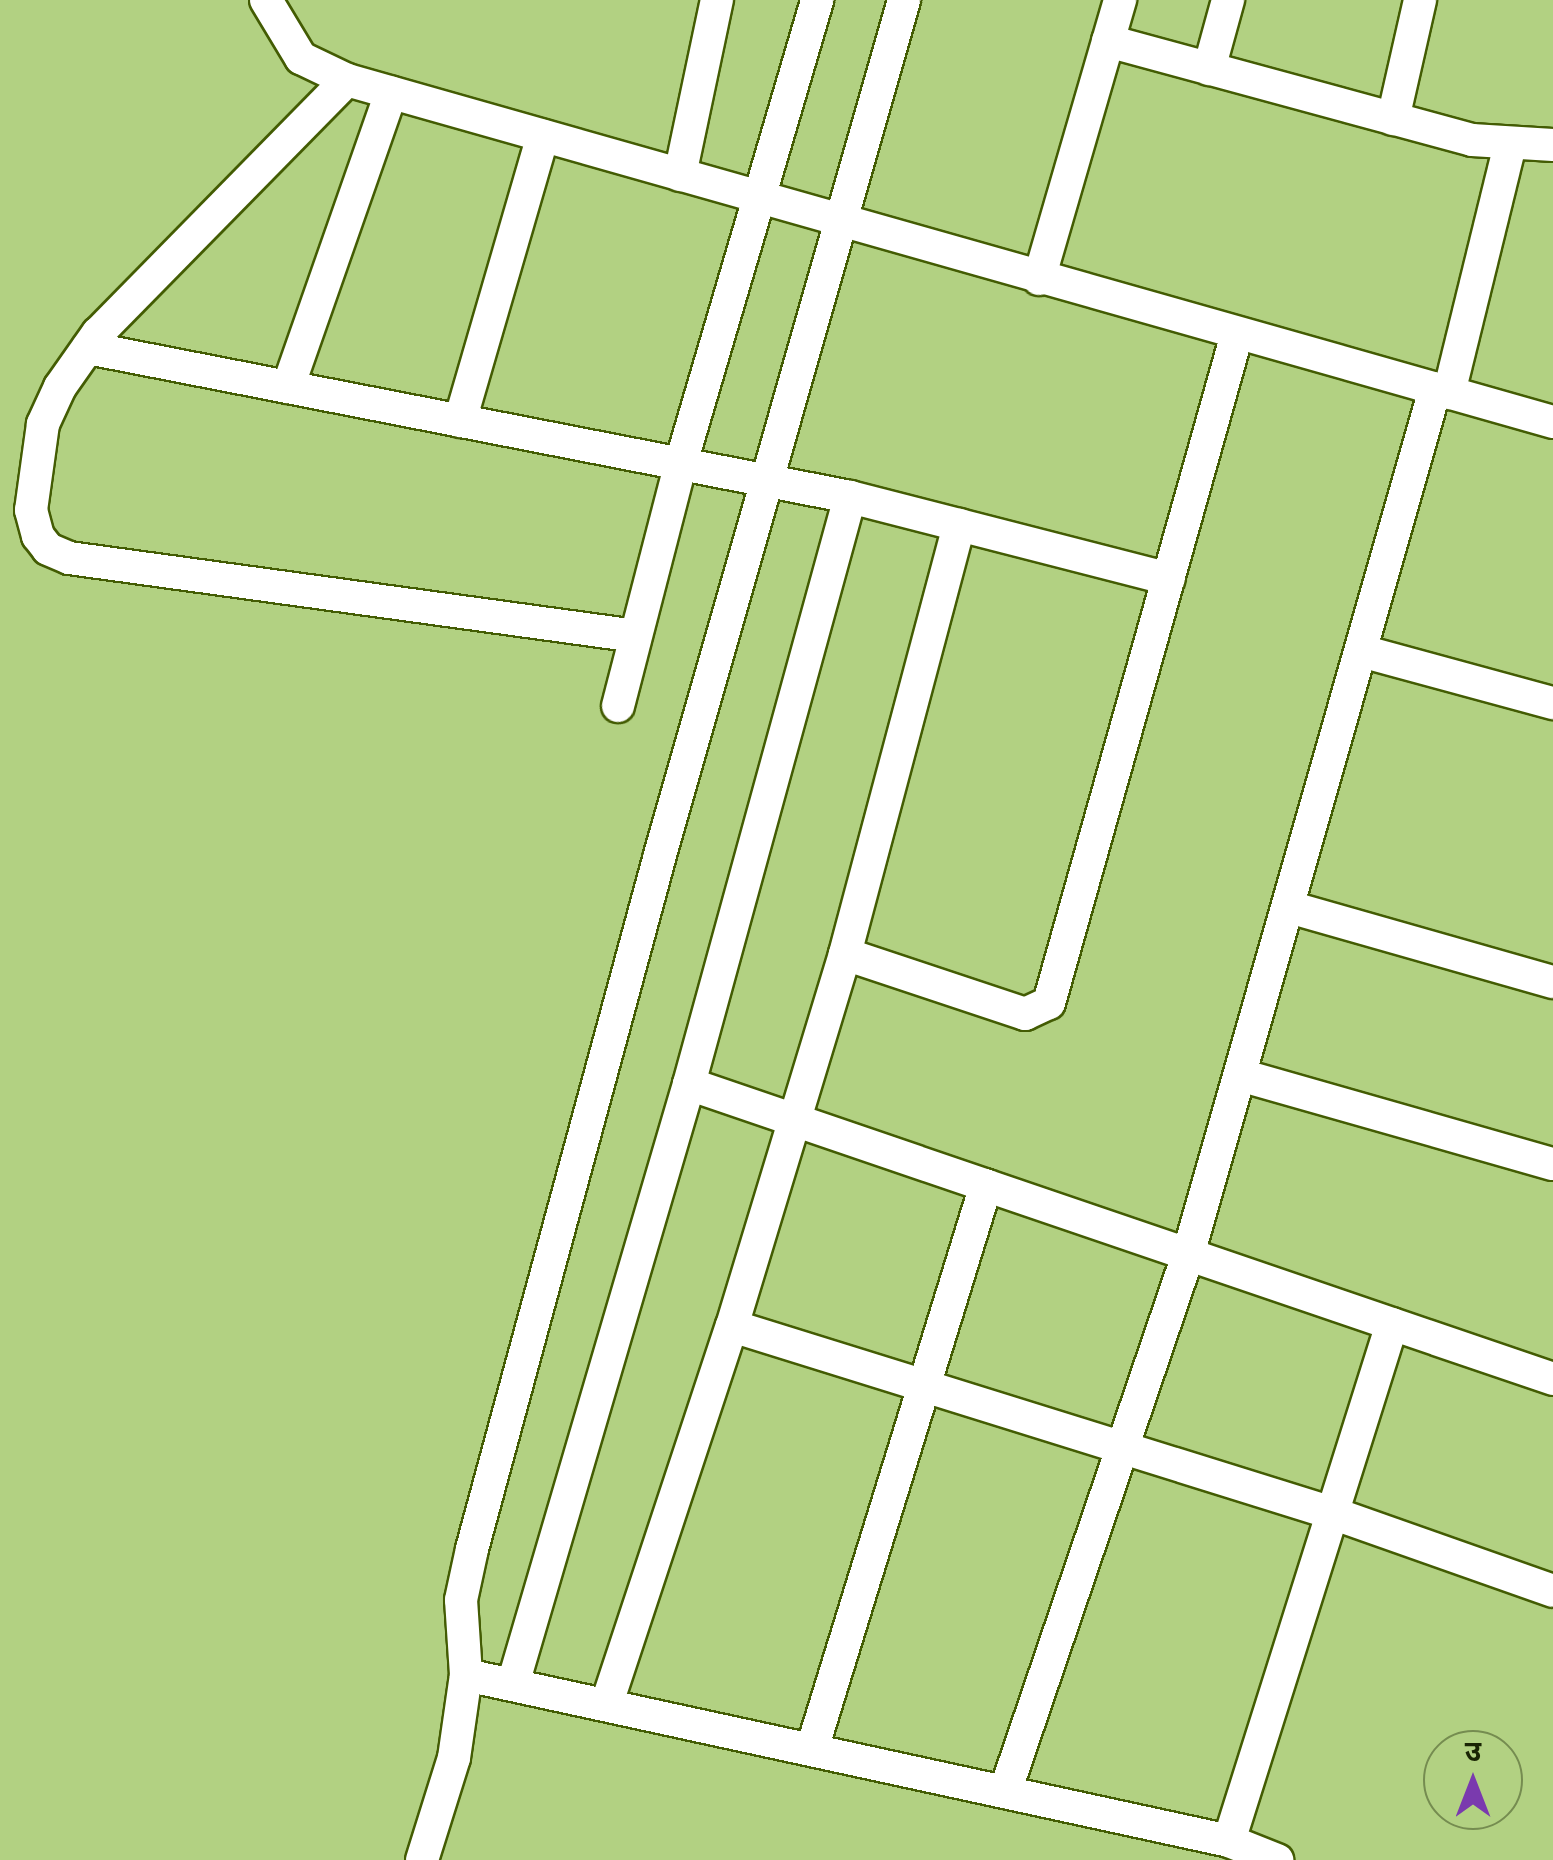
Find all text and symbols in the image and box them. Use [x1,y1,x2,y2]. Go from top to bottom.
north arrow [1423,1730,1523,1830]
text: उ [1465,1735,1481,1768]

